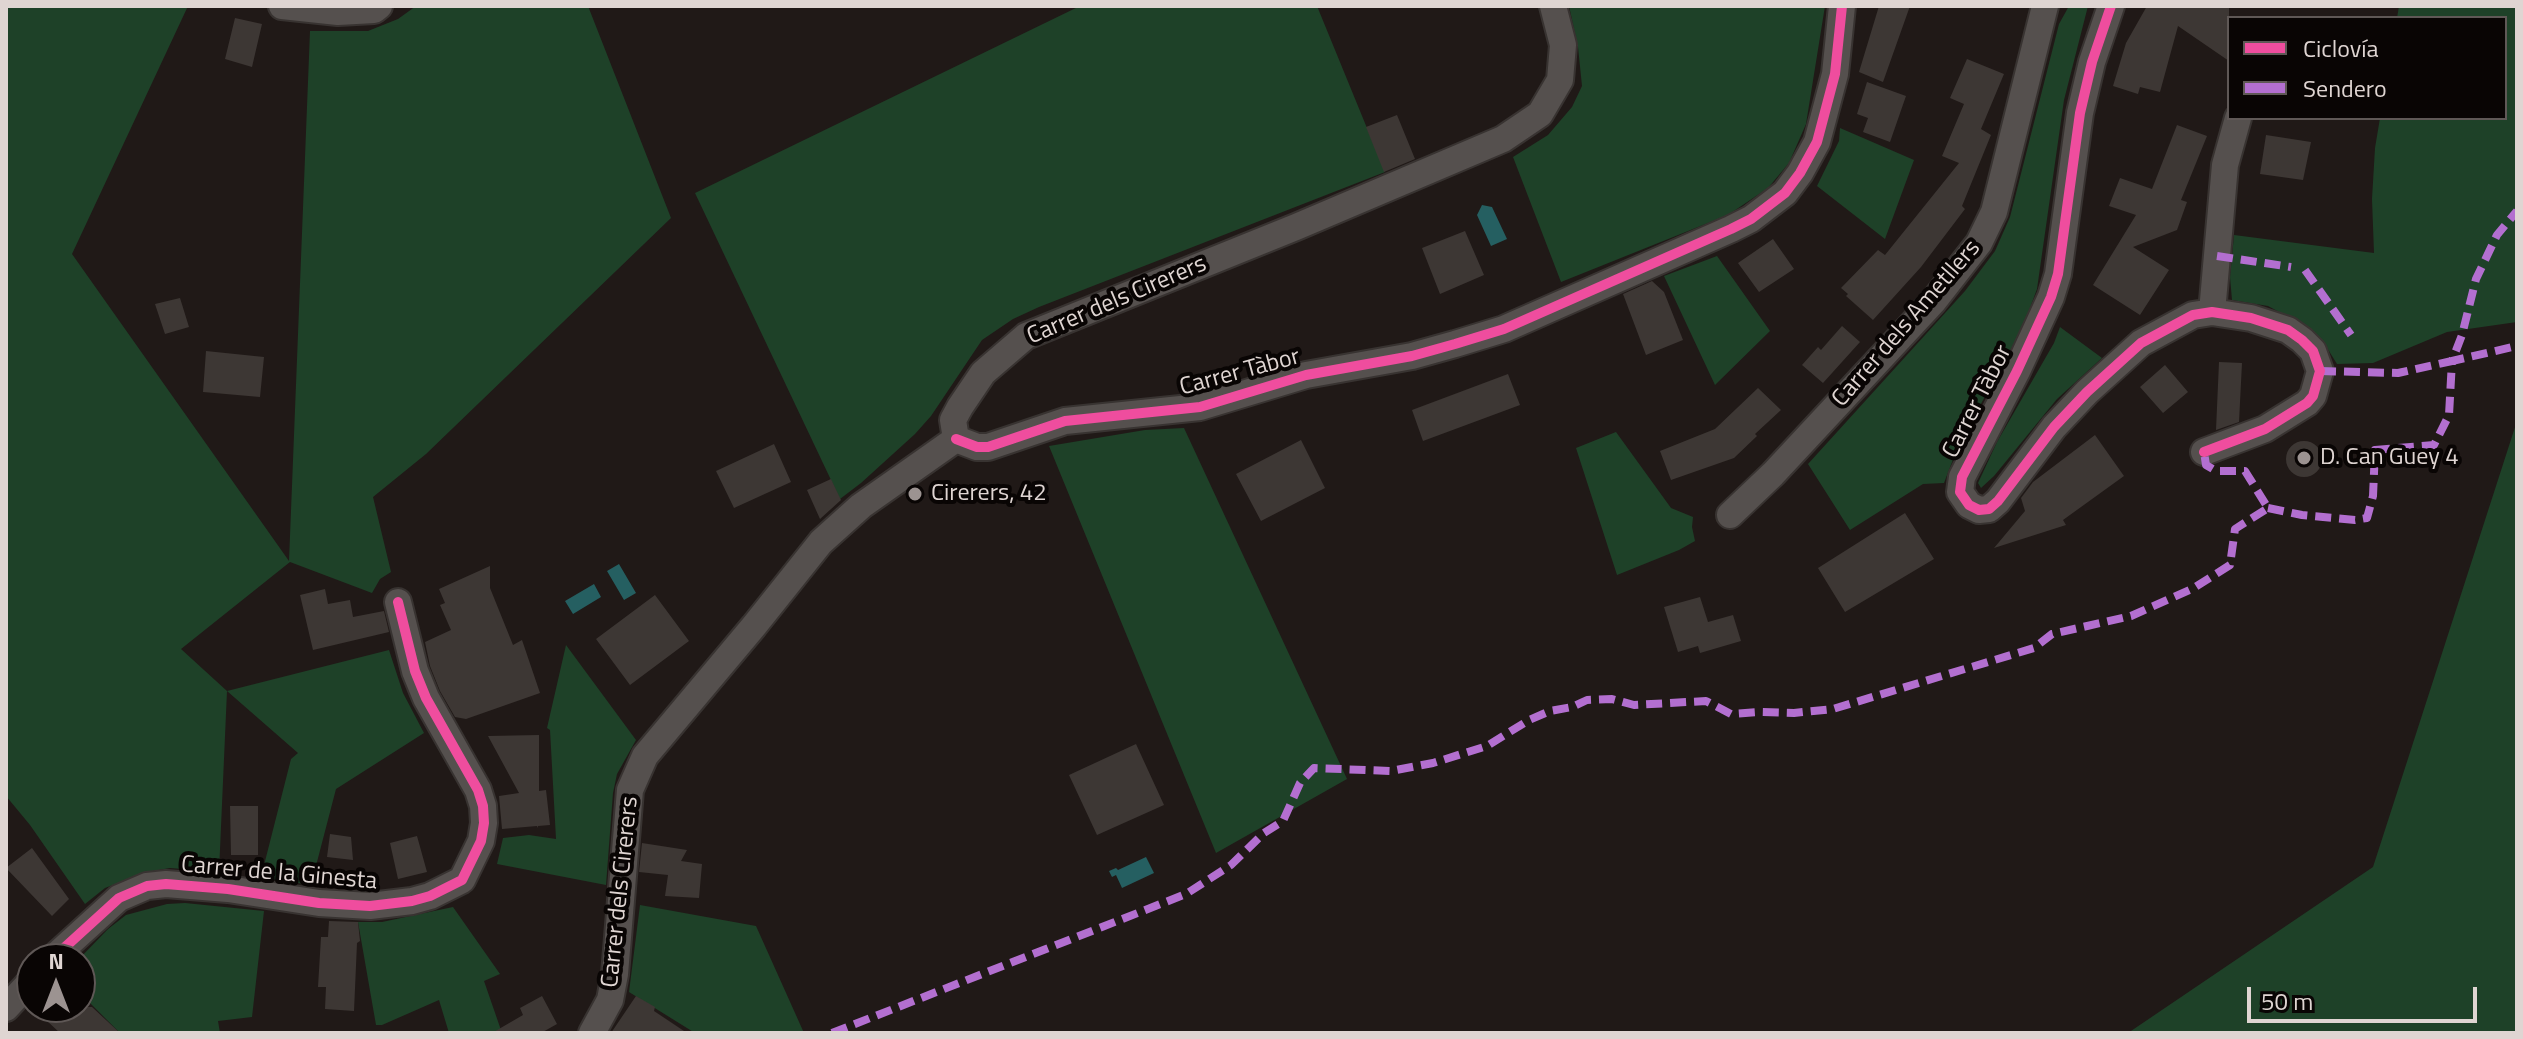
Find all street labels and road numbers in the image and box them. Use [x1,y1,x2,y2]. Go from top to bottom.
street label: Carrer dels Ametllers [1827,235,1987,413]
street label: Carrer dels Cirerers [1023,250,1211,352]
street label: Carrer Tàbor [1937,341,2019,463]
street label: Carrer Tàbor [1177,343,1303,403]
street label: Carrer dels Cirerers [597,795,645,989]
street label: Carrer de la Ginesta [180,851,378,897]

